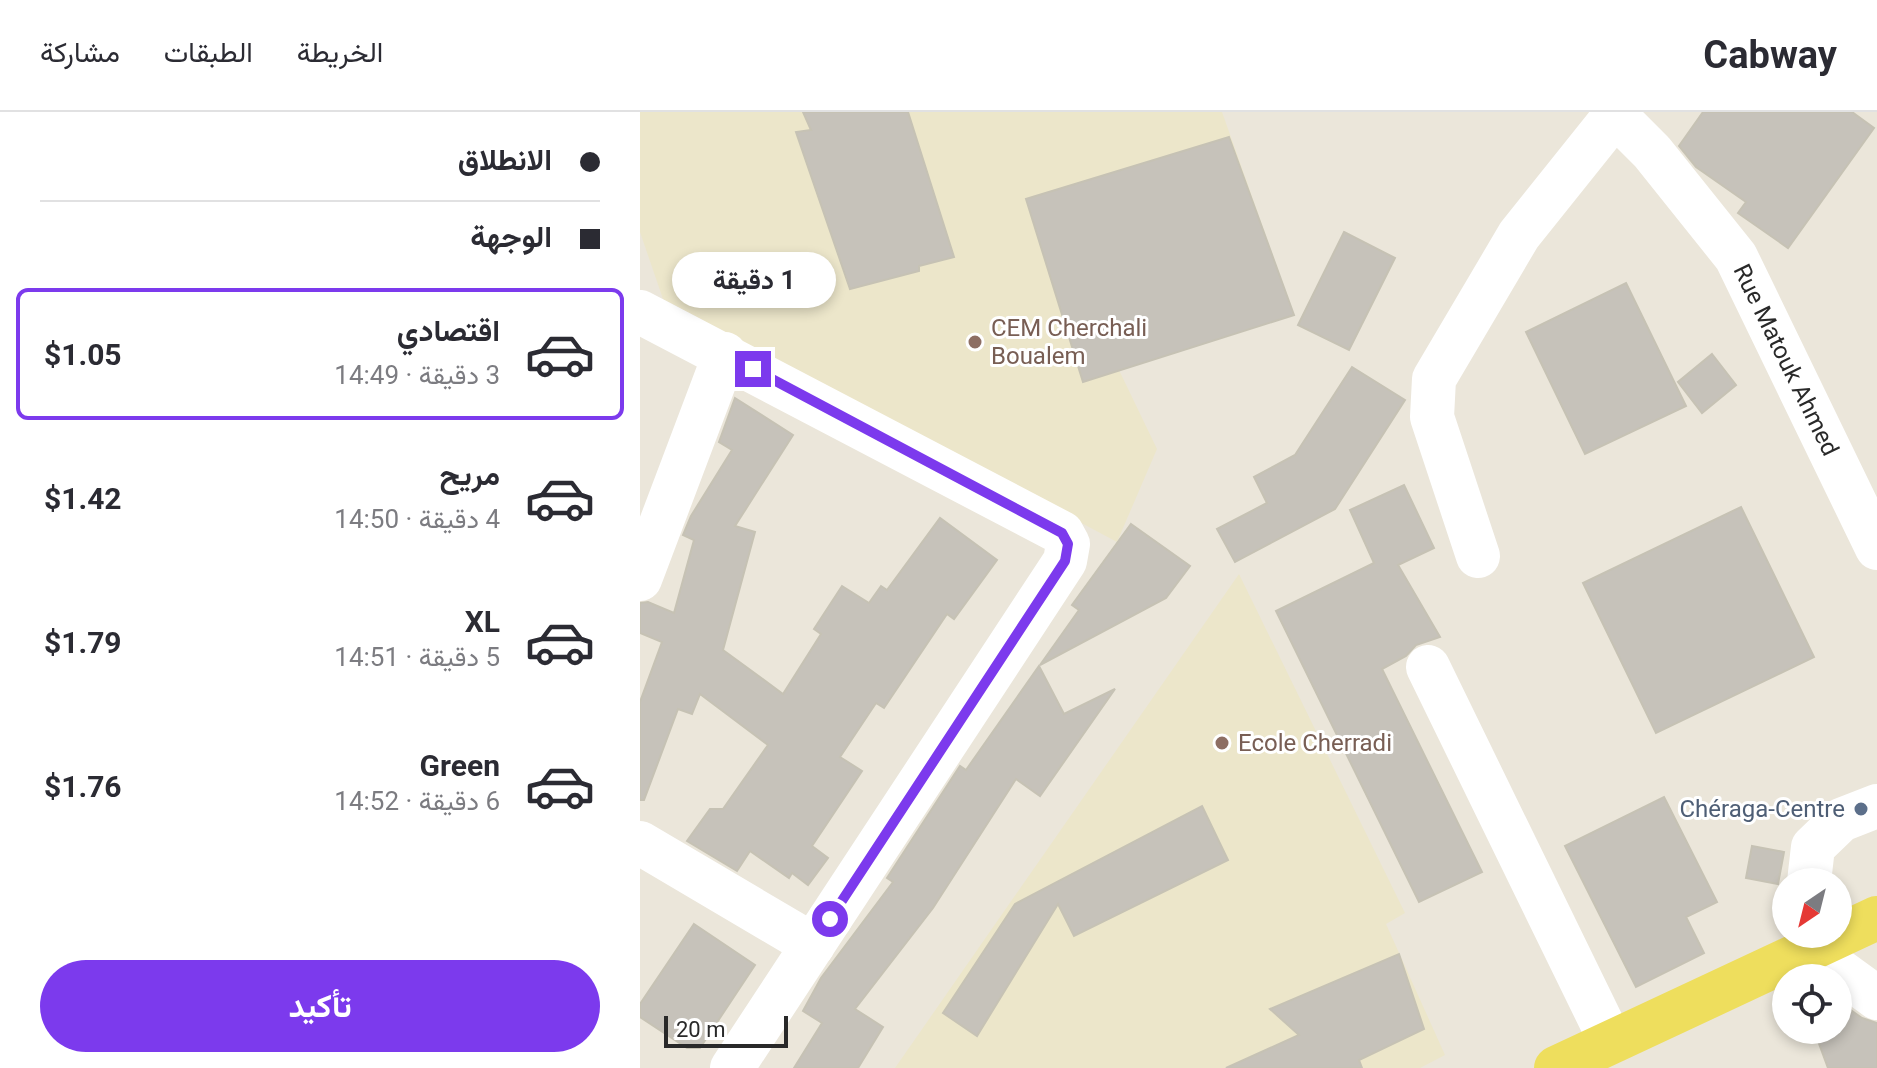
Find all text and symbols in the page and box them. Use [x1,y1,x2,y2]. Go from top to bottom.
text: Cabway [1703,33,1837,77]
text: مشاركة [40,36,120,69]
text: الطبقات [164,36,253,69]
text: الخريطة [297,36,383,69]
text: الانطلاق [458,142,552,177]
text: الوجهة [470,219,552,254]
callout: 1 دقيقة [671,253,835,309]
street label: Rue Matouk Ahmed [1727,260,1845,460]
text: 1 دقيقة [713,265,795,295]
text: اقتصادي [397,313,500,348]
place label: CEM Cherchali Boualem [991,314,1147,370]
icon: car [524,318,596,390]
marker: CEM Cherchali Boualem [966,333,984,351]
text: $1.05 [44,337,122,372]
route end [735,351,771,387]
text: 3 دقيقة · 14:49 [334,360,500,390]
text: مريح [440,457,500,492]
icon: car [524,462,596,534]
text: $1.42 [44,481,122,516]
text: 4 دقيقة · 14:50 [334,504,500,534]
text: XL [465,604,500,639]
icon: car [524,606,596,678]
text: $1.79 [44,625,122,660]
text: 5 دقيقة · 14:51 [334,642,500,672]
place label: Ecole Cherradi [1238,729,1392,757]
marker: Ecole Cherradi [1213,734,1231,752]
text: Green [420,748,500,783]
icon: car [524,750,596,822]
text: $1.76 [44,769,122,804]
text: 6 دقيقة · 14:52 [334,786,500,816]
place label: Chéraga-Centre [1679,795,1845,823]
marker: Chéraga-Centre [1852,800,1870,818]
north arrow [1772,868,1852,948]
map controls [1772,868,1852,1044]
route start [812,901,848,937]
button: تأكيد [40,960,600,1052]
button: locate [1772,964,1852,1044]
scale bar [664,1012,788,1048]
text: 20 m [676,1017,725,1042]

